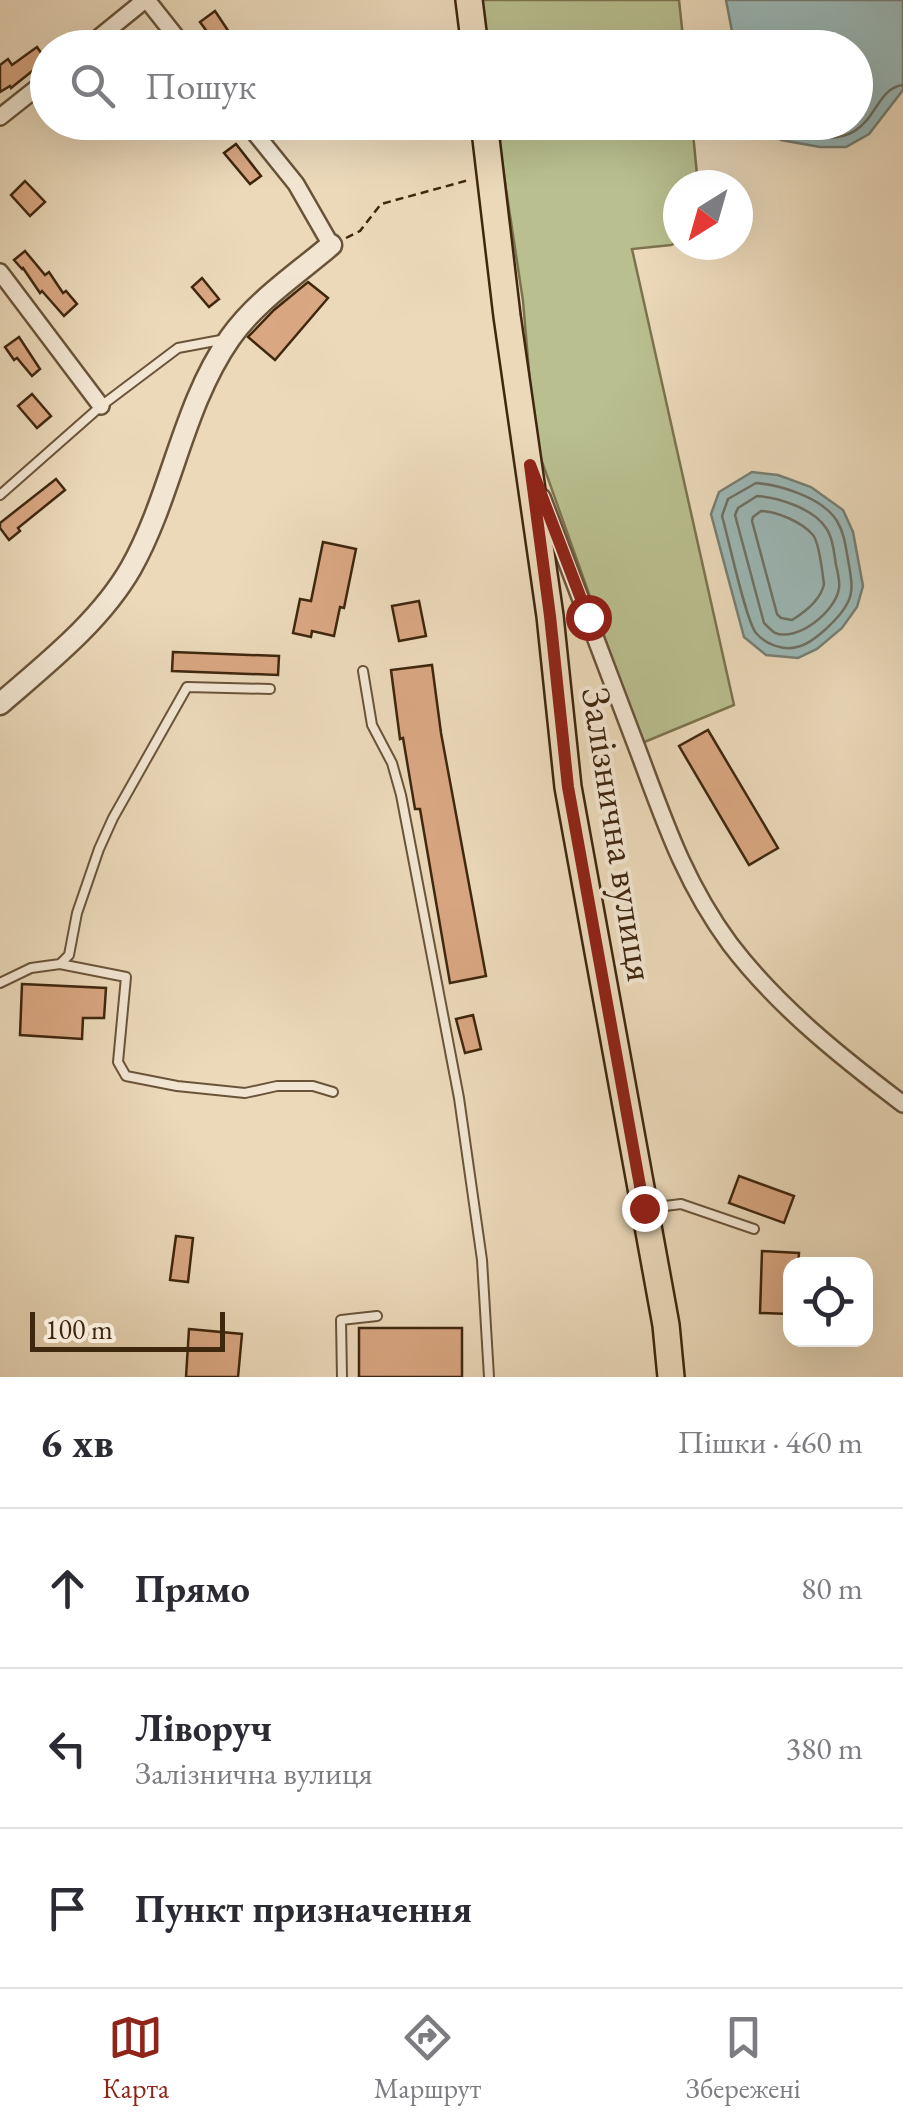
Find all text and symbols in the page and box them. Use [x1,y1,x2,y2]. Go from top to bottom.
search box [30,30,873,140]
icon: search [65,58,120,113]
text: Пошук [145,61,256,110]
north arrow [663,170,753,260]
route start [566,595,612,641]
street label: Залізнична вулиця [570,683,668,985]
route end [622,1186,668,1232]
map controls [783,1257,873,1347]
button: locate [783,1257,873,1347]
scale bar [30,1307,225,1352]
text: 100 m [45,1311,113,1347]
text: 6 хв [40,1415,114,1470]
text: Пішки · 460 m [678,1421,863,1463]
icon: ahead [40,1561,95,1616]
text: Прямо [135,1564,250,1613]
text: 80 m [801,1567,863,1609]
text: Ліворуч [135,1703,272,1752]
icon: left [40,1721,95,1776]
text: 380 m [786,1727,863,1769]
text: Залізнична вулиця [135,1752,373,1794]
icon: arrive [40,1881,95,1936]
text: Пункт призначення [135,1884,472,1933]
tab: Карта [102,2010,169,2106]
tab: Маршрут [374,2010,481,2106]
tab: Збережені [686,2010,801,2106]

